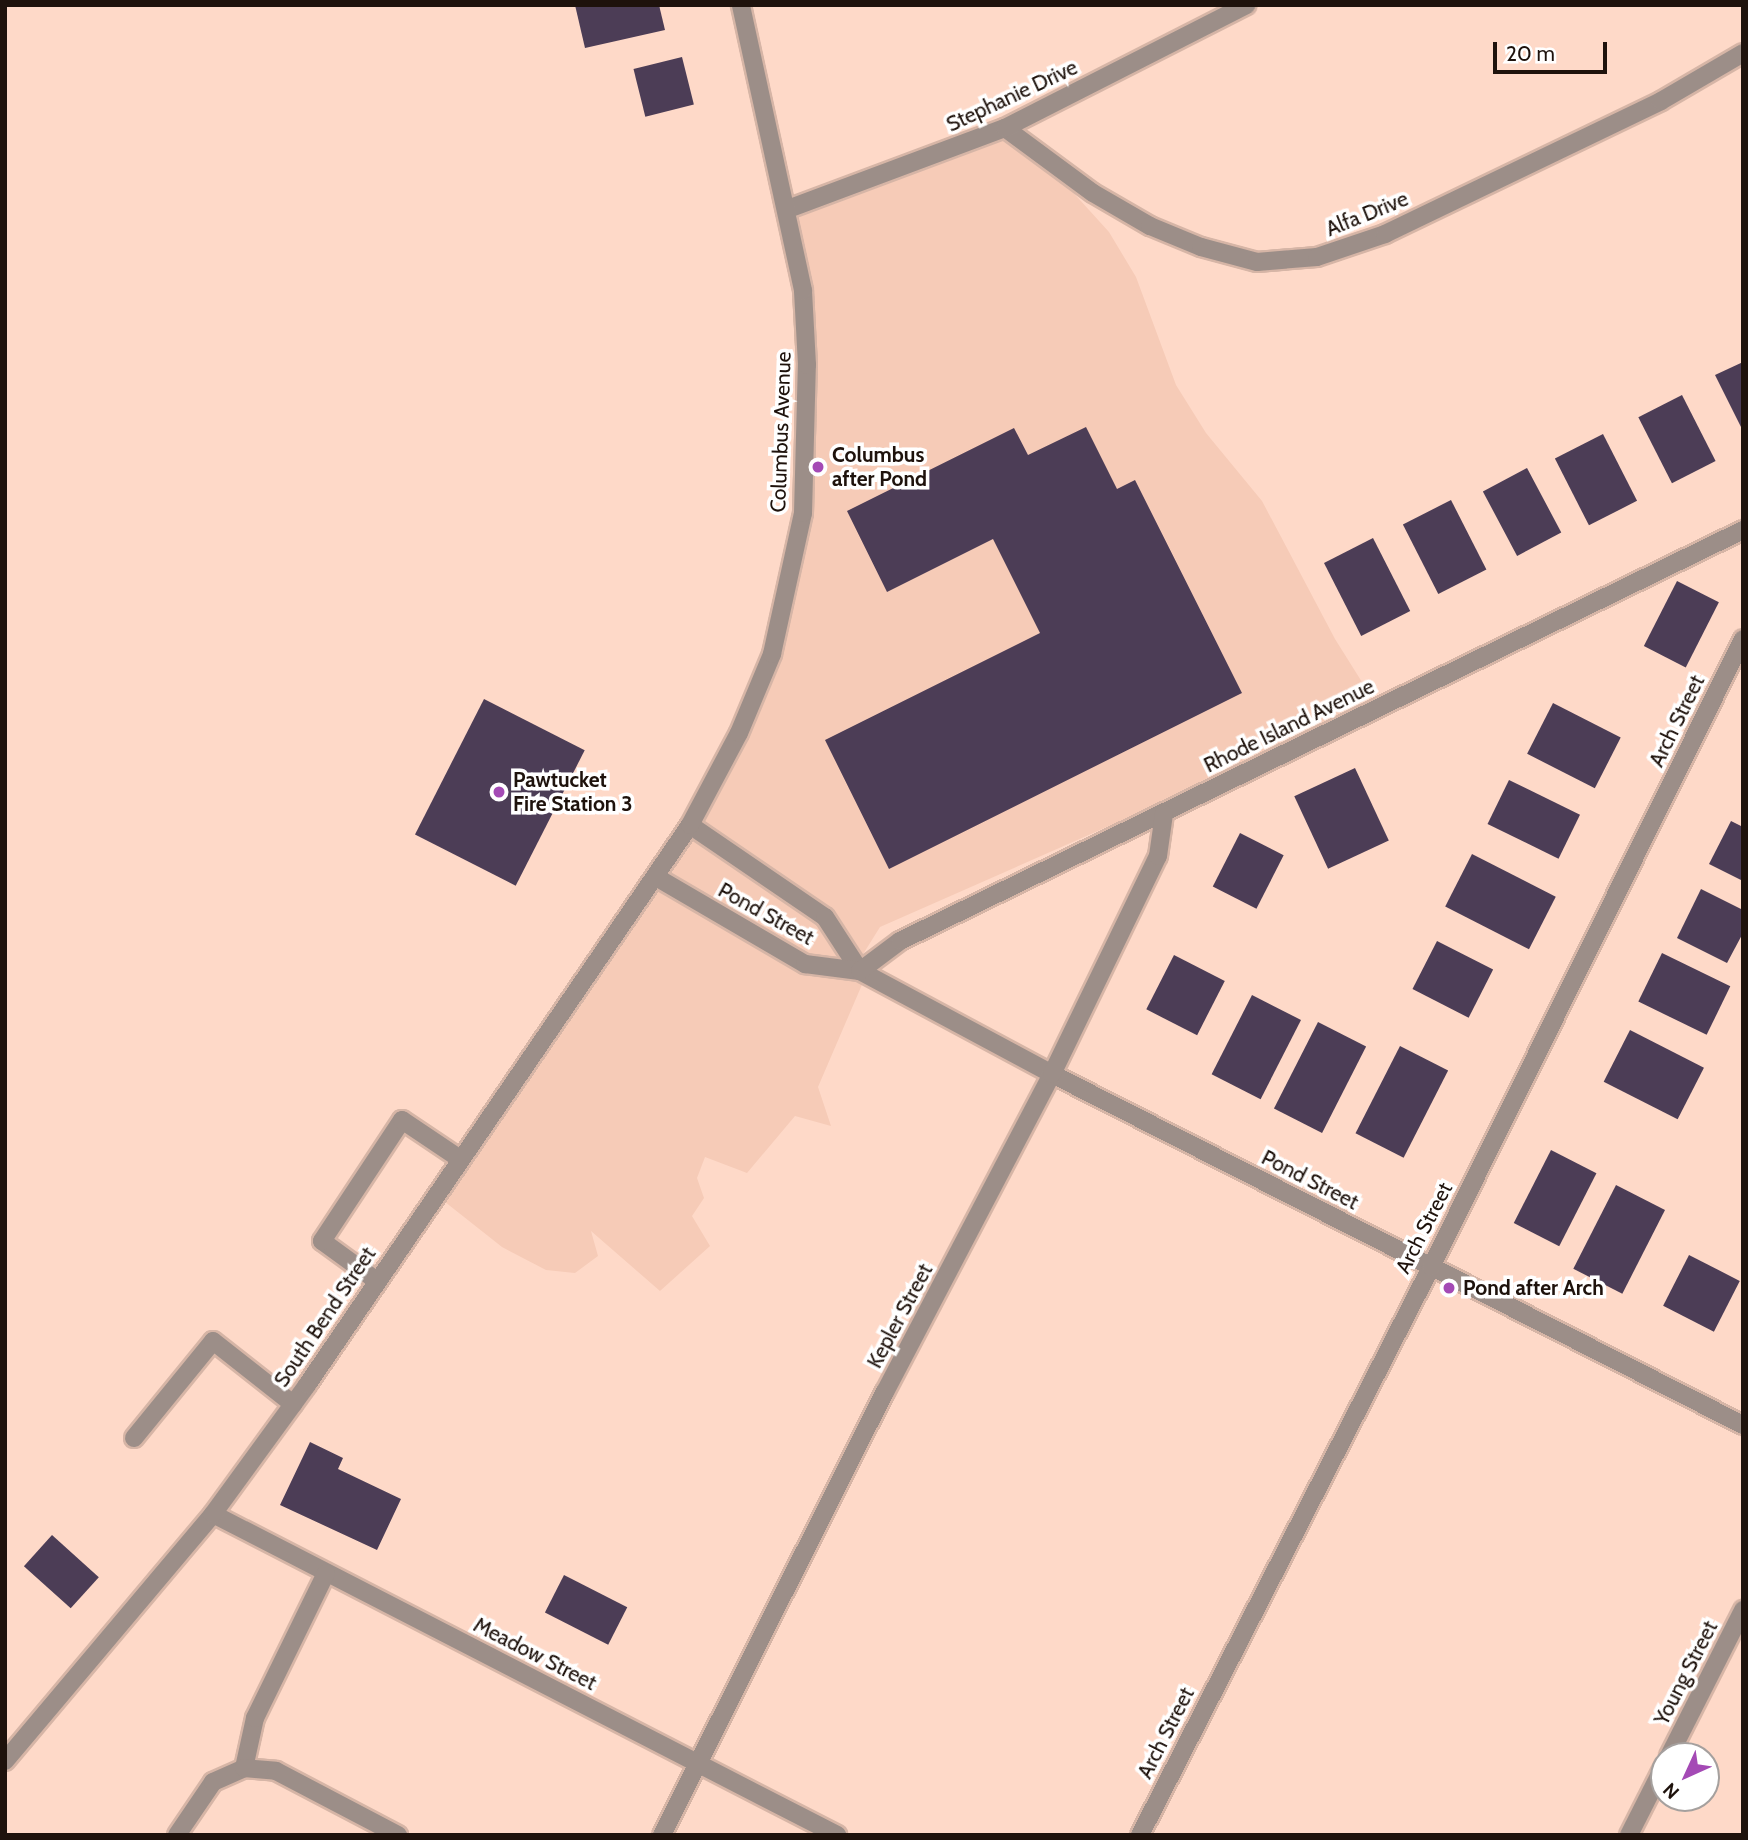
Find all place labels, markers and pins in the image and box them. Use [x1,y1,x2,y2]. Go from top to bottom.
place label: Columbus after Pond [832,442,927,492]
marker: Columbus after Pond [810,459,826,475]
place label: Pawtucket Fire Station 3 [513,767,633,817]
marker: Pawtucket Fire Station 3 [491,784,507,800]
place label: Pond after Arch [1463,1275,1604,1301]
marker: Pond after Arch [1441,1280,1457,1296]

